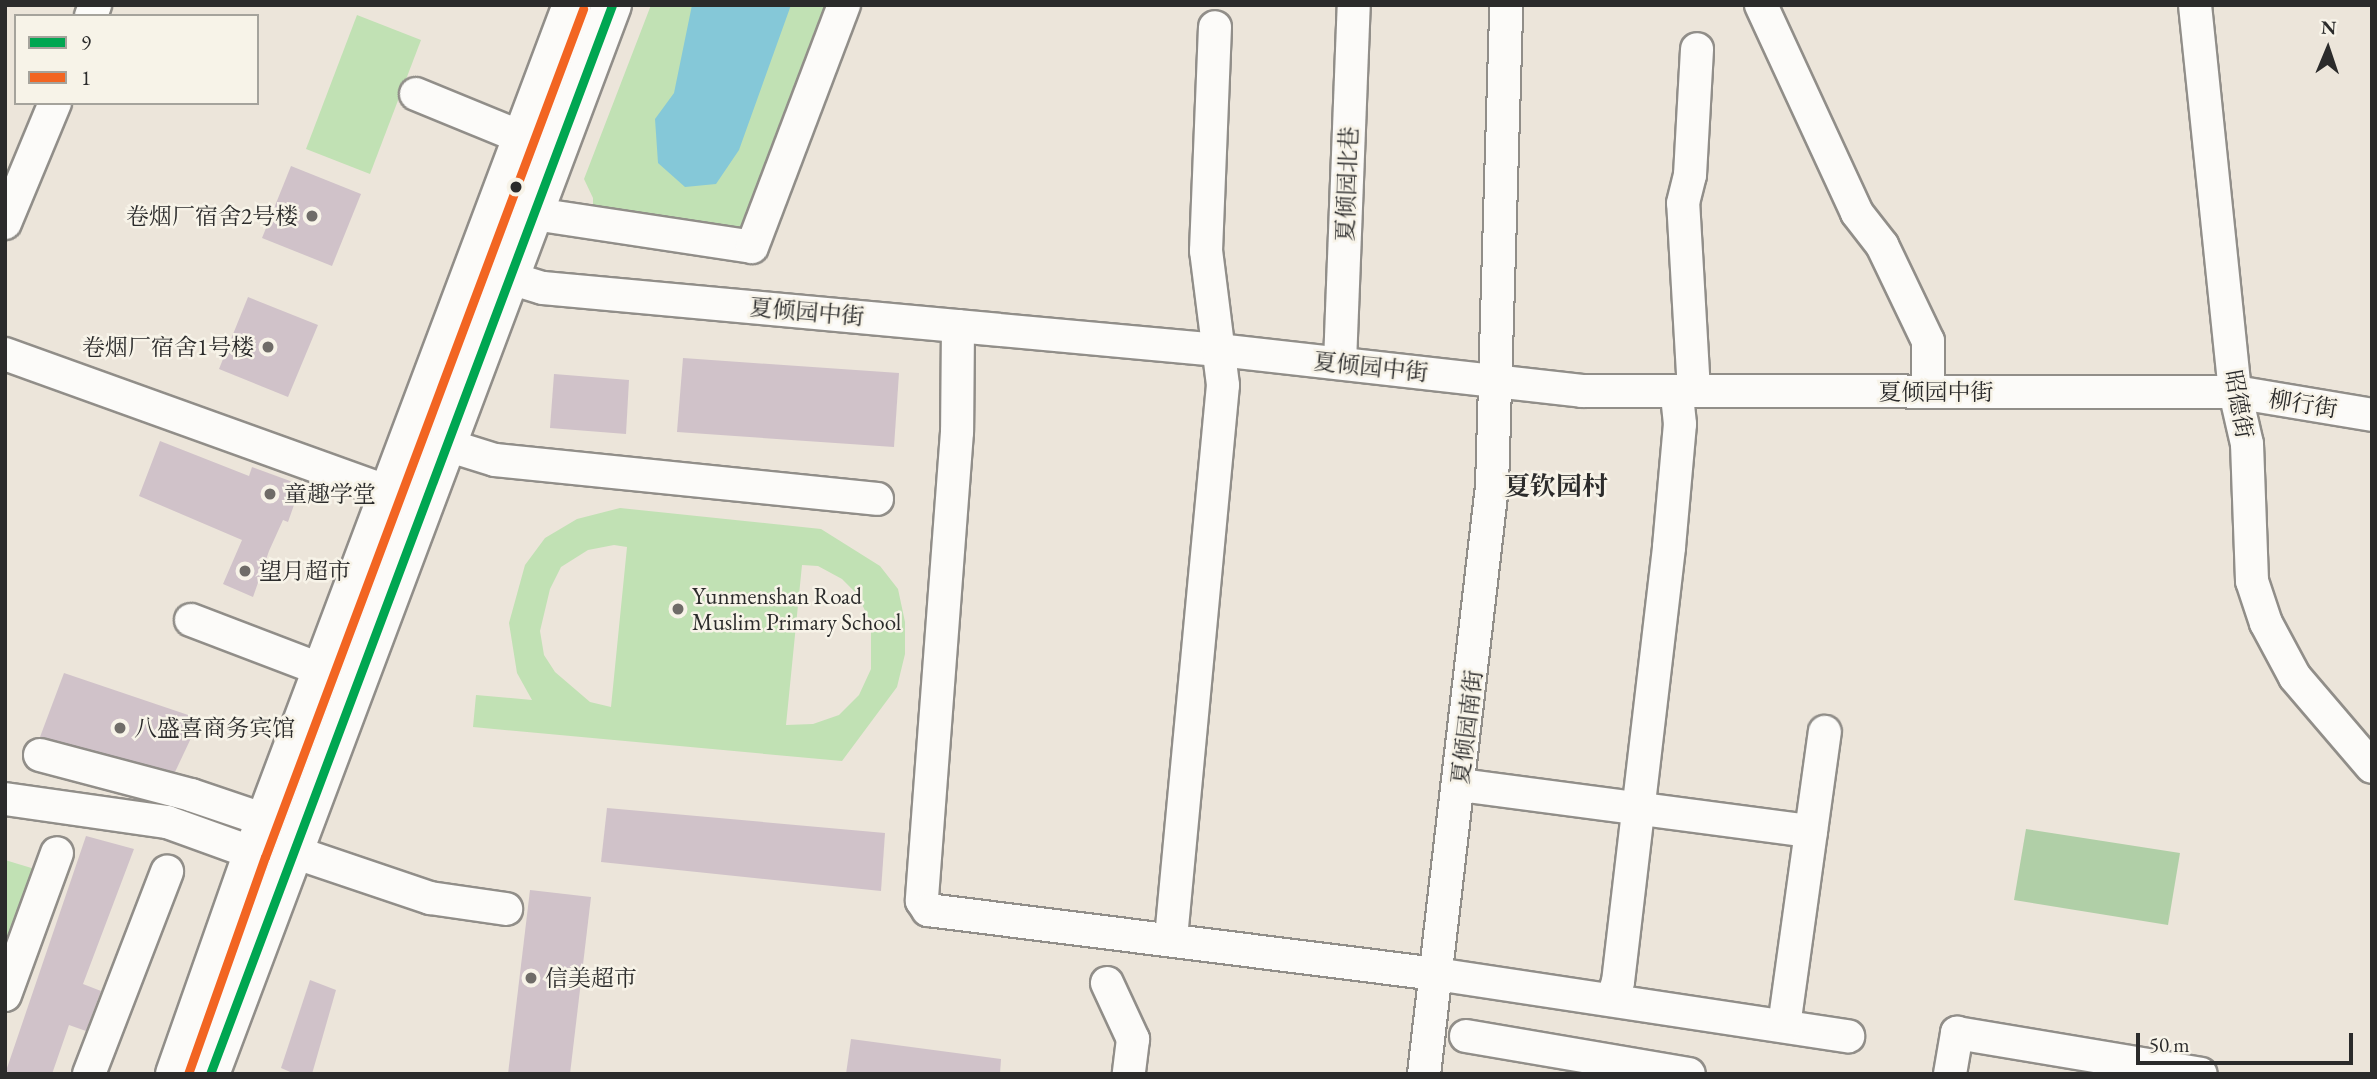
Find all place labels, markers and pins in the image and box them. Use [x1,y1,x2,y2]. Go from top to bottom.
unlabelled marker [509,180,523,194]
place label: 卷烟厂宿舍2号楼 [126,202,298,230]
marker: 卷烟厂宿舍2号楼 [304,208,320,224]
place label: 卷烟厂宿舍1号楼 [82,333,254,361]
marker: 卷烟厂宿舍1号楼 [260,339,276,355]
place label: 童趣学堂 [284,480,376,508]
marker: 童趣学堂 [262,486,278,502]
place label: 望月超市 [259,557,351,585]
marker: 望月超市 [237,563,253,579]
place label: Yunmenshan Road Muslim Primary School [692,582,901,636]
marker: Yunmenshan Road Muslim Primary School [670,601,686,617]
place label: 八盛喜商务宾馆 [134,714,295,742]
marker: 八盛喜商务宾馆 [112,720,128,736]
place label: 信美超市 [545,964,637,992]
marker: 信美超市 [523,970,539,986]

